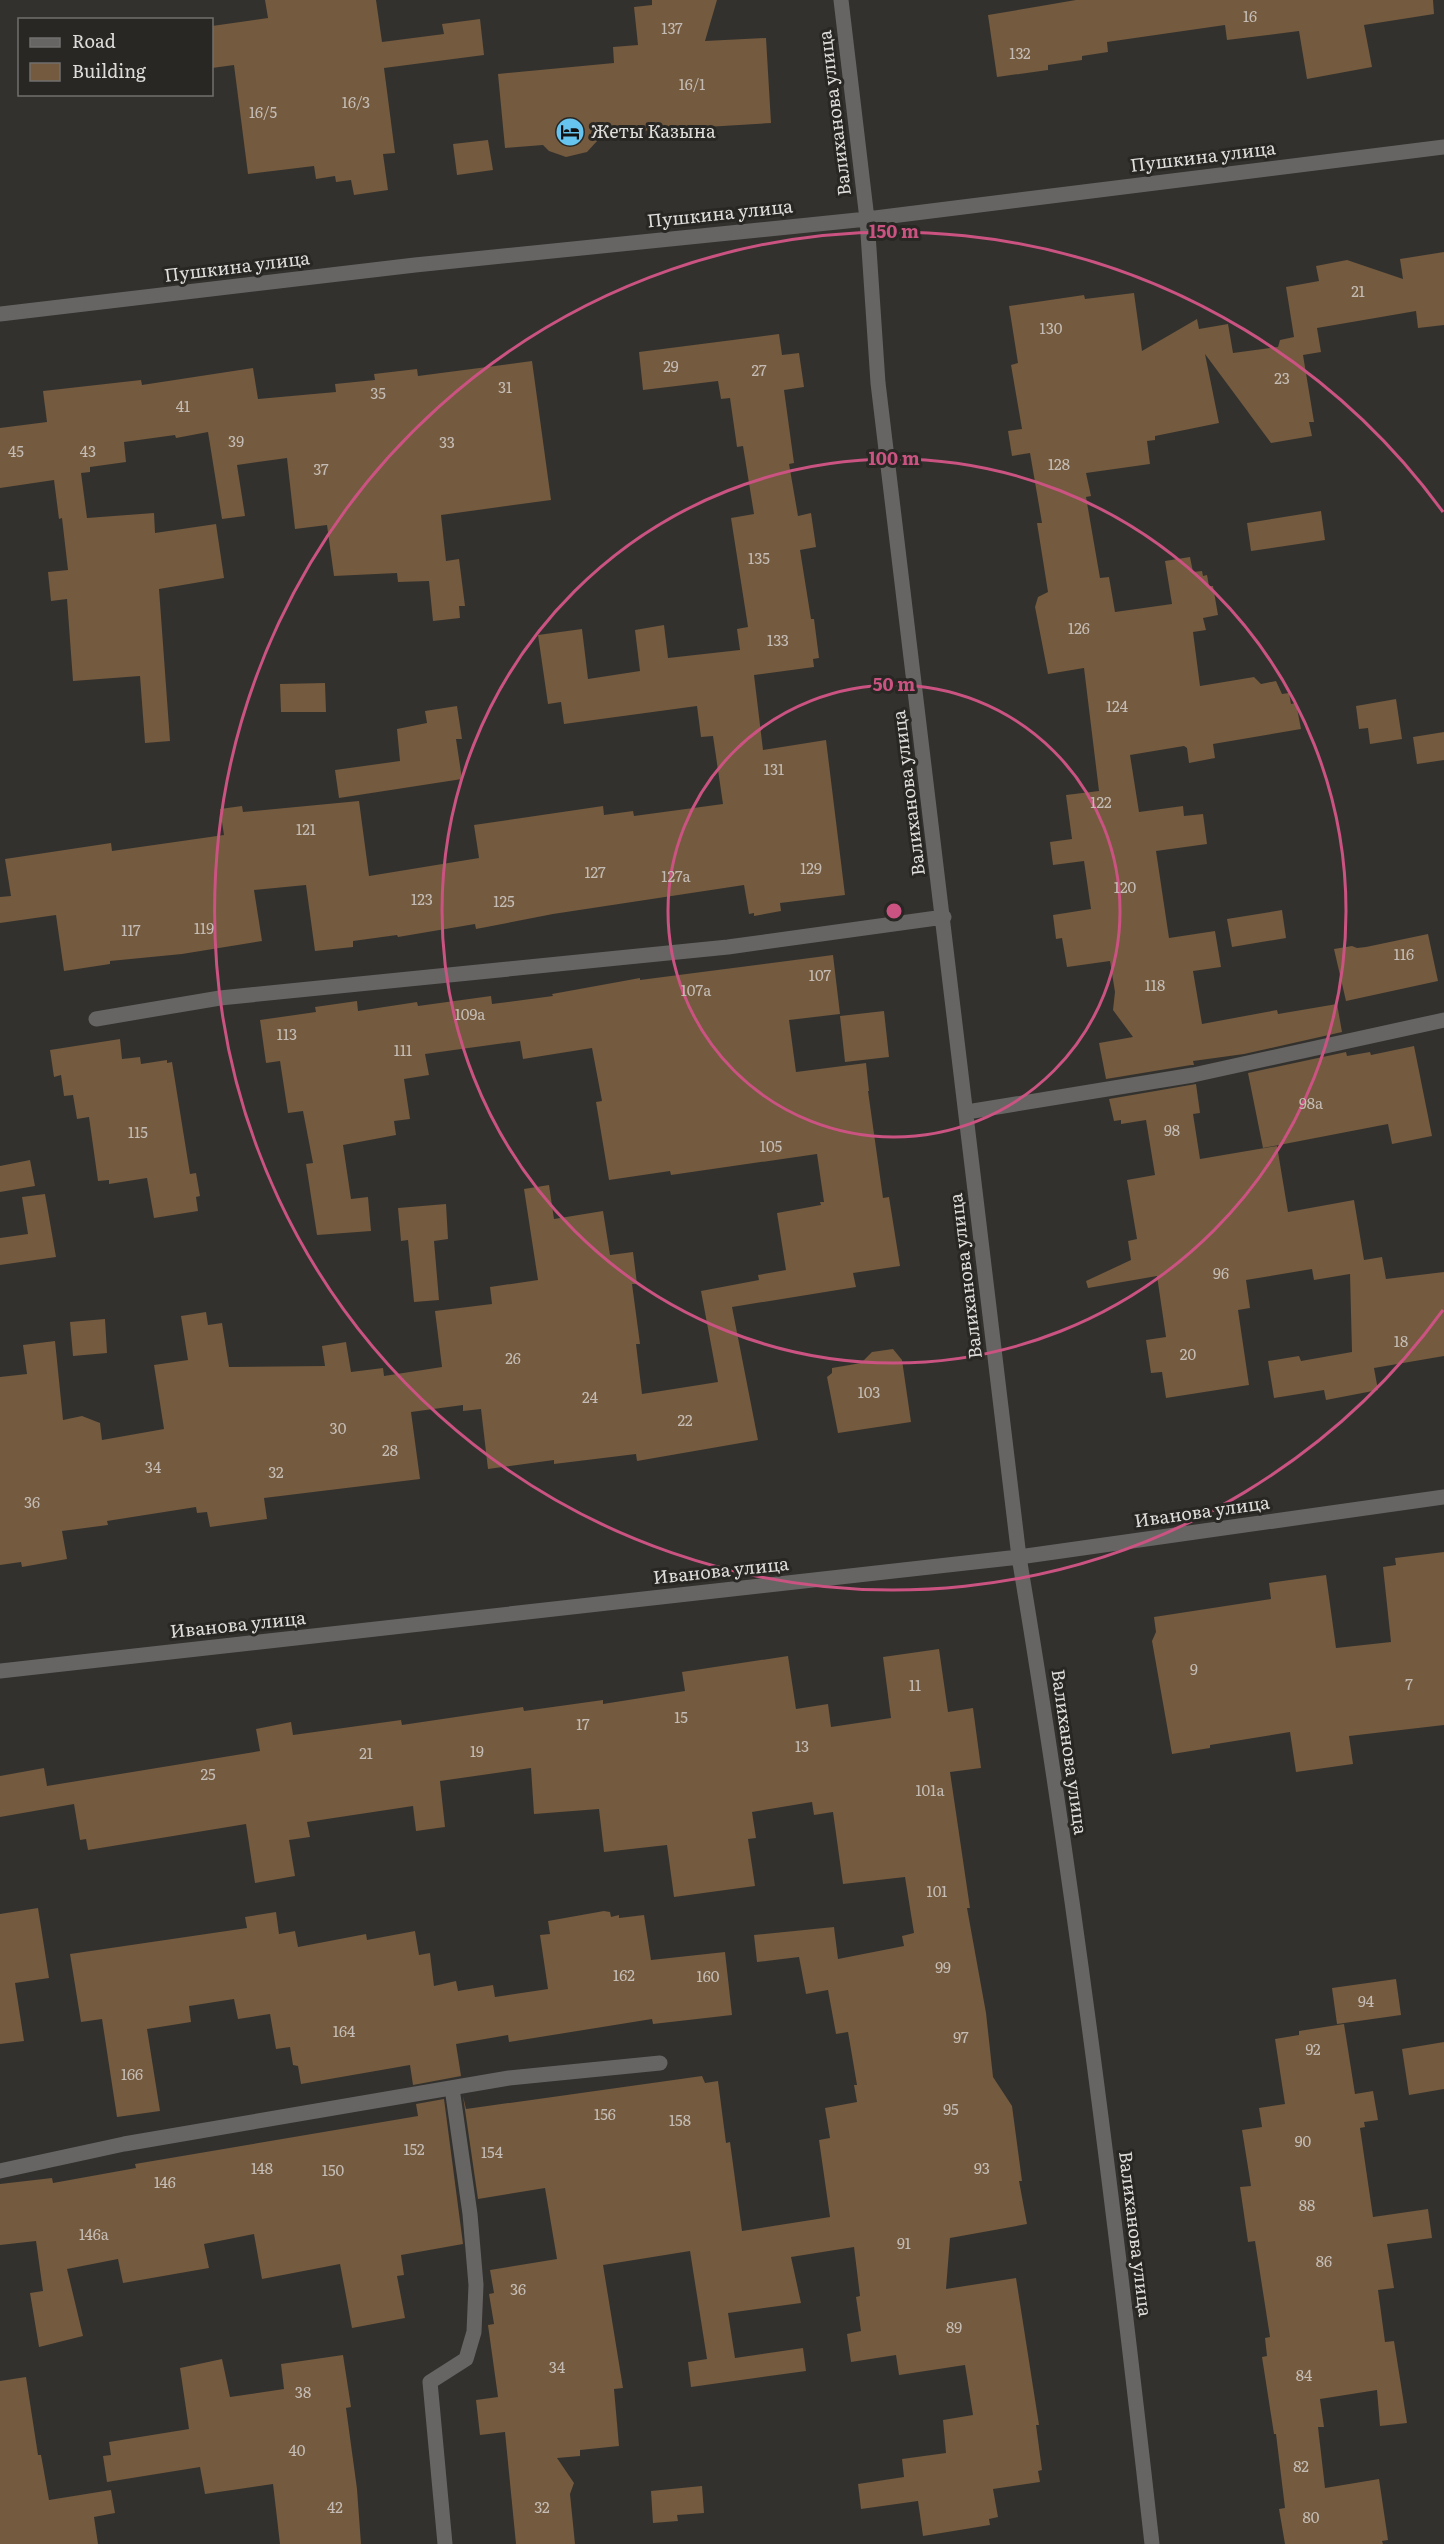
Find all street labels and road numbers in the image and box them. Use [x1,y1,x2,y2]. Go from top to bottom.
street label: Валиханова улица [810,29,857,198]
street label: Пушкина улица [1128,133,1277,178]
street label: Пушкина улица [646,191,794,234]
street label: Пушкина улица [162,243,311,288]
street label: Валиханова улица [884,709,931,878]
street label: Валиханова улица [941,1192,988,1361]
street label: Иванова улица [1132,1488,1272,1533]
street label: Иванова улица [652,1549,790,1590]
street label: Иванова улица [169,1603,307,1644]
street label: Валиханова улица [1046,1667,1095,1836]
street label: Валиханова улица [1113,2149,1160,2318]

